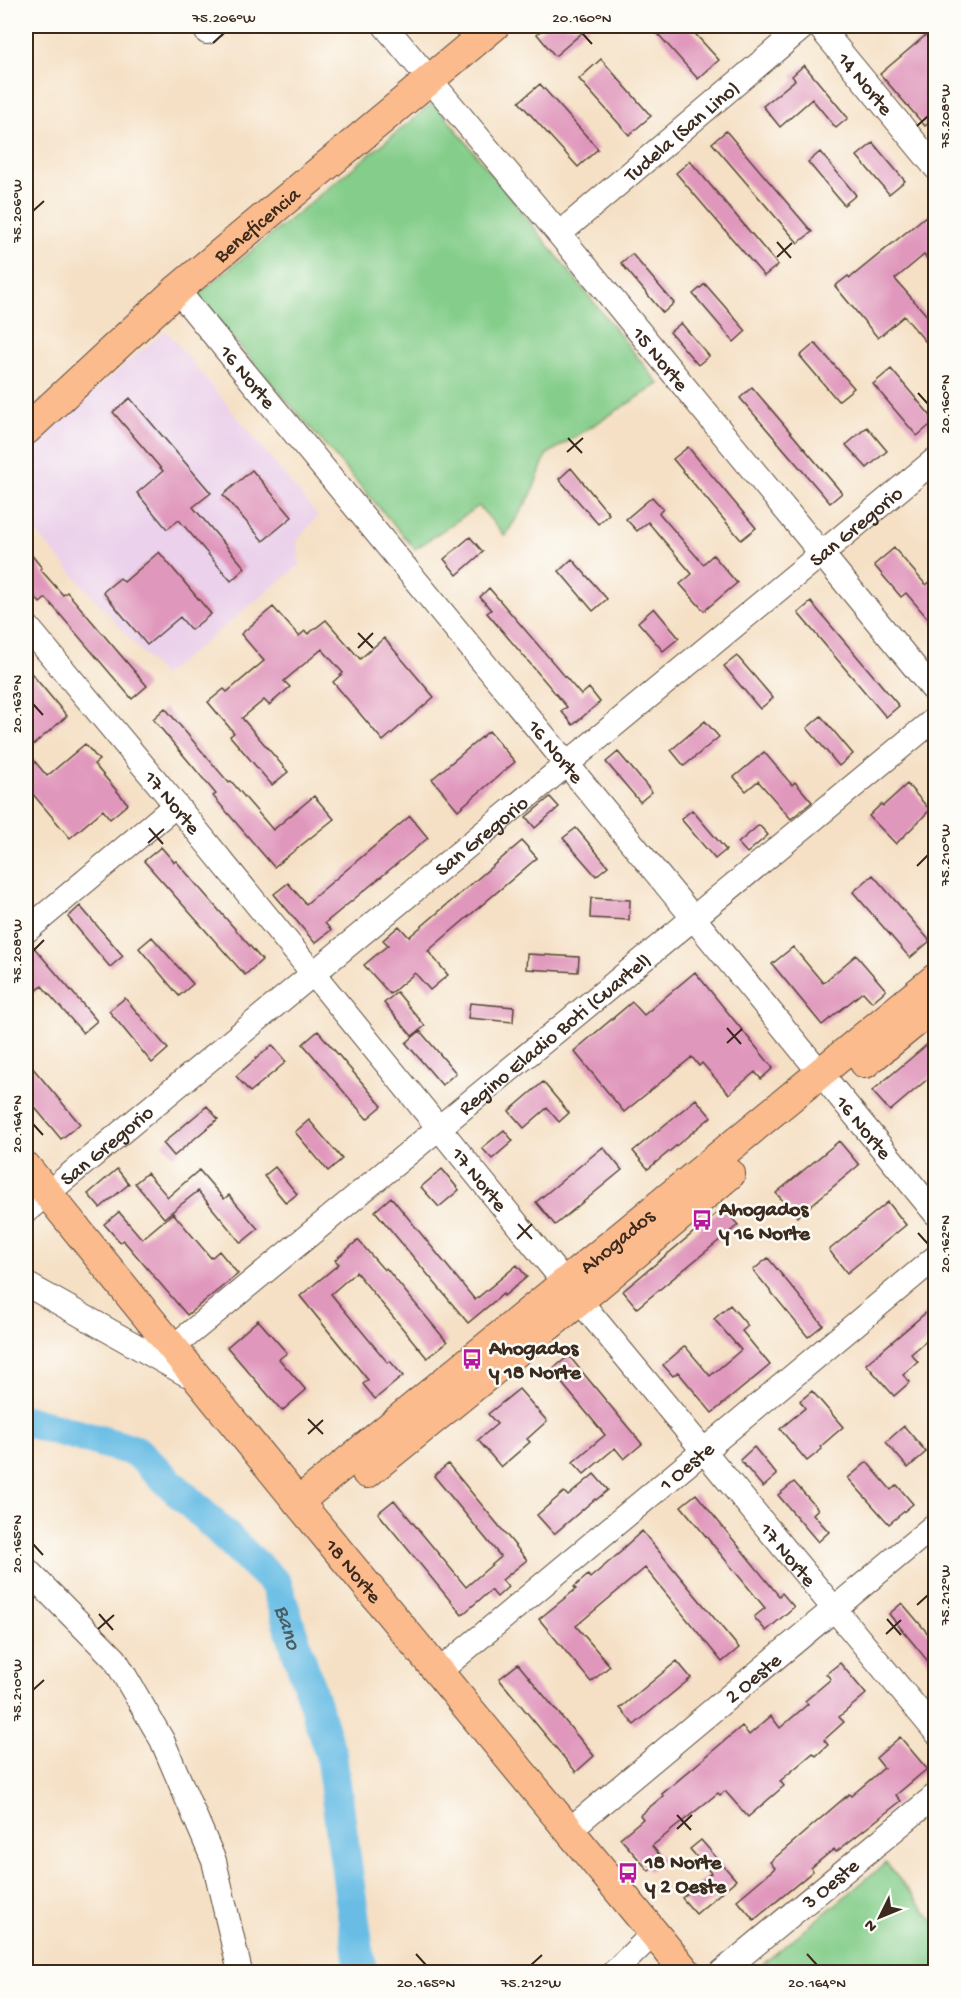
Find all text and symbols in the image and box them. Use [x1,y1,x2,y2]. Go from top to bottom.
text: 75.206°W [191,10,256,28]
text: 20.160°N [552,10,612,28]
street label: 14 Norte [829,48,898,123]
street label: Tudela (San Lino) [620,77,746,190]
text: 75.208°W [937,84,955,149]
text: 75.206°W [9,179,27,244]
street label: Beneficencia [209,183,308,270]
street label: 15 Norte [624,322,693,399]
street label: 16 Norte [211,341,280,416]
text: 20.160°N [937,374,955,434]
street label: San Gregorio [806,482,910,574]
text: 20.163°N [9,675,27,733]
street label: 16 Norte [520,715,588,791]
street label: 17 Norte [136,766,205,842]
street label: San Gregorio [431,792,535,884]
text: 75.210°W [937,824,955,887]
text: 75.208°W [9,919,27,984]
street label: Regino Eladio Boti (Cuartel) [455,949,658,1123]
street label: 16 Norte [827,1091,896,1167]
text: 20.164°N [9,1095,27,1153]
street label: San Gregorio [57,1102,160,1193]
street label: 17 Norte [443,1143,512,1219]
place label: Ahogados y 16 Norte [718,1199,811,1248]
street label: Ahogados [576,1204,662,1281]
bus stop icon: Ahogados y 16 Norte [690,1208,714,1232]
text: 20.162°N [937,1215,955,1273]
place label: Ahogados y 18 Norte [488,1338,582,1387]
bus stop icon: Ahogados y 18 Norte [460,1347,484,1371]
street label: 1 Oeste [655,1437,722,1499]
text: 20.165°N [9,1514,27,1573]
street label: 17 Norte [752,1518,821,1594]
street label: 18 Norte [317,1534,386,1611]
text: 75.212°W [937,1564,955,1626]
water label: Bano [267,1602,306,1655]
street label: 2 Oeste [721,1648,789,1711]
text: 75.210°W [9,1659,27,1722]
place label: 18 Norte y 2 Oeste [644,1852,727,1901]
street label: 3 Oeste [798,1854,867,1917]
bus stop icon: 18 Norte y 2 Oeste [616,1861,640,1885]
north arrow [850,1887,910,1947]
text: N [861,1914,882,1935]
text: 20.165°N [397,1975,456,1993]
text: 75.212°W [500,1975,562,1993]
text: 20.164°N [788,1975,846,1993]

